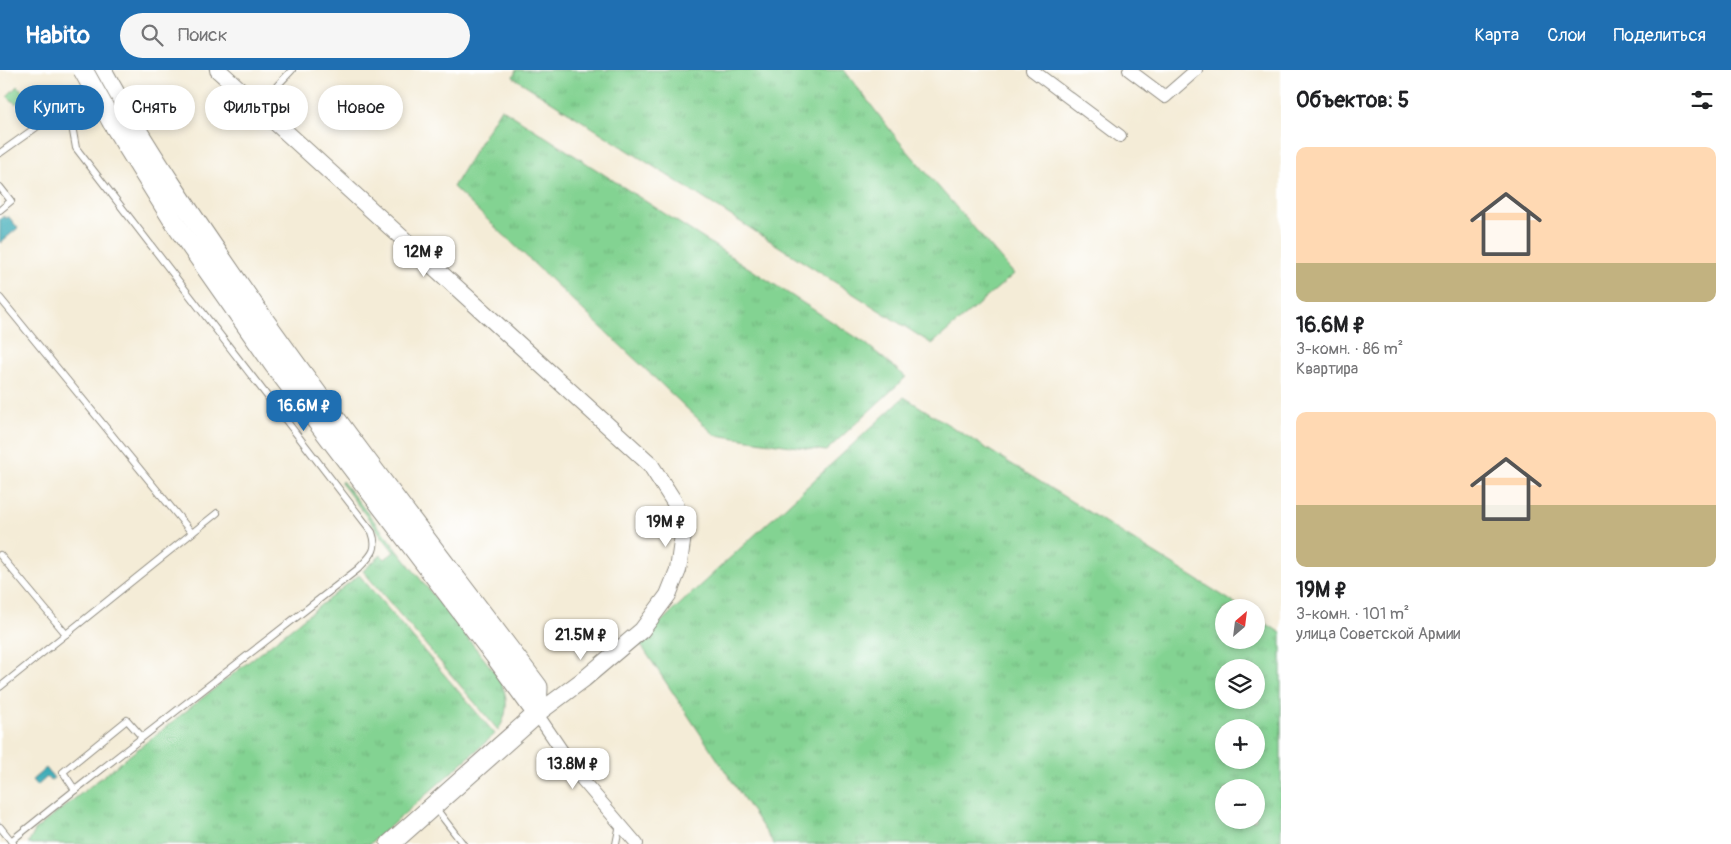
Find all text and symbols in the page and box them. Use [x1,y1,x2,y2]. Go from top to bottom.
search box [120,13,470,58]
text: Habito [25,21,90,50]
icon: search [138,21,166,49]
text: Поиск [178,23,227,47]
text: Карта [1475,24,1519,47]
text: Слои [1547,24,1585,47]
text: Поделиться [1613,24,1706,47]
chip: Купить [15,85,104,130]
chip: Снять [114,85,195,130]
chip: Фильтры [205,85,308,130]
chip: Новое [318,85,403,130]
icon: filters [1688,86,1716,114]
text: Объектов: 5 [1296,87,1409,114]
icon: home [1461,179,1551,269]
pin: 12M ₽ [389,236,459,278]
text: 12M ₽ [404,242,444,262]
text: 16.6M ₽ [1296,312,1366,339]
text: 3-комн. · 86 m² [1296,339,1403,359]
text: Квартира [1296,359,1358,379]
pin: 16.6M ₽ [258,390,350,432]
text: 16.6M ₽ [278,396,330,416]
icon: home [1461,444,1551,534]
pin: 19M ₽ [631,506,701,548]
text: 19M ₽ [646,512,686,532]
text: 19M ₽ [1296,577,1347,604]
north arrow [1215,599,1265,649]
map controls [1215,599,1265,829]
text: 3-комн. · 101 m² [1296,604,1409,624]
pin: 21.5M ₽ [535,618,627,661]
text: улица Советской Армии [1296,624,1460,644]
text: 21.5M ₽ [555,625,607,645]
button: layers [1215,659,1265,709]
button: + [1215,719,1265,769]
pin: 13.8M ₽ [527,748,619,790]
text: 13.8M ₽ [547,754,599,774]
button: − [1215,779,1265,829]

